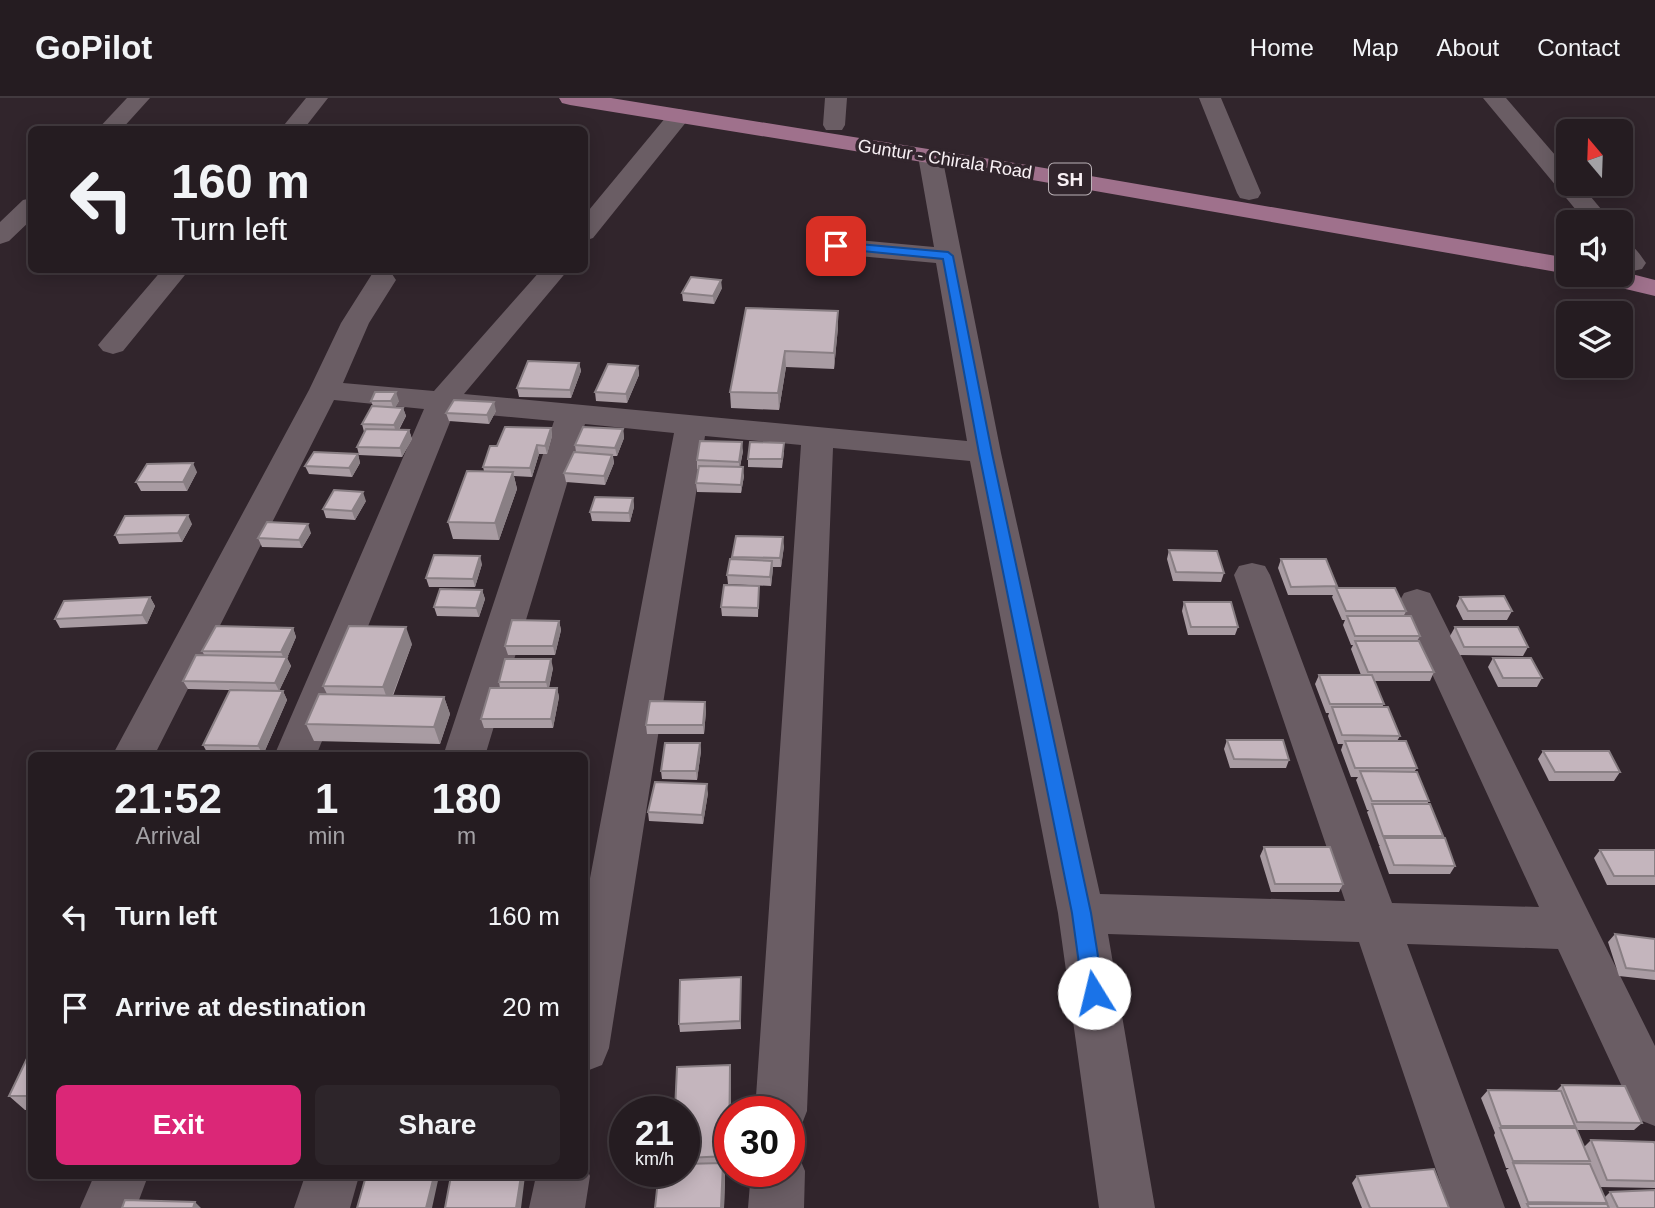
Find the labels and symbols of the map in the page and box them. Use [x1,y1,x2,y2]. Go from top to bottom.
north arrow [1556,119,1633,196]
street label: Guntur - Chirala Road [856,135,1034,183]
road number: SH [1049,164,1091,194]
pin [806,216,866,276]
position arrow [1057,956,1131,1030]
speed limit sign: 30 [714,1096,805,1187]

